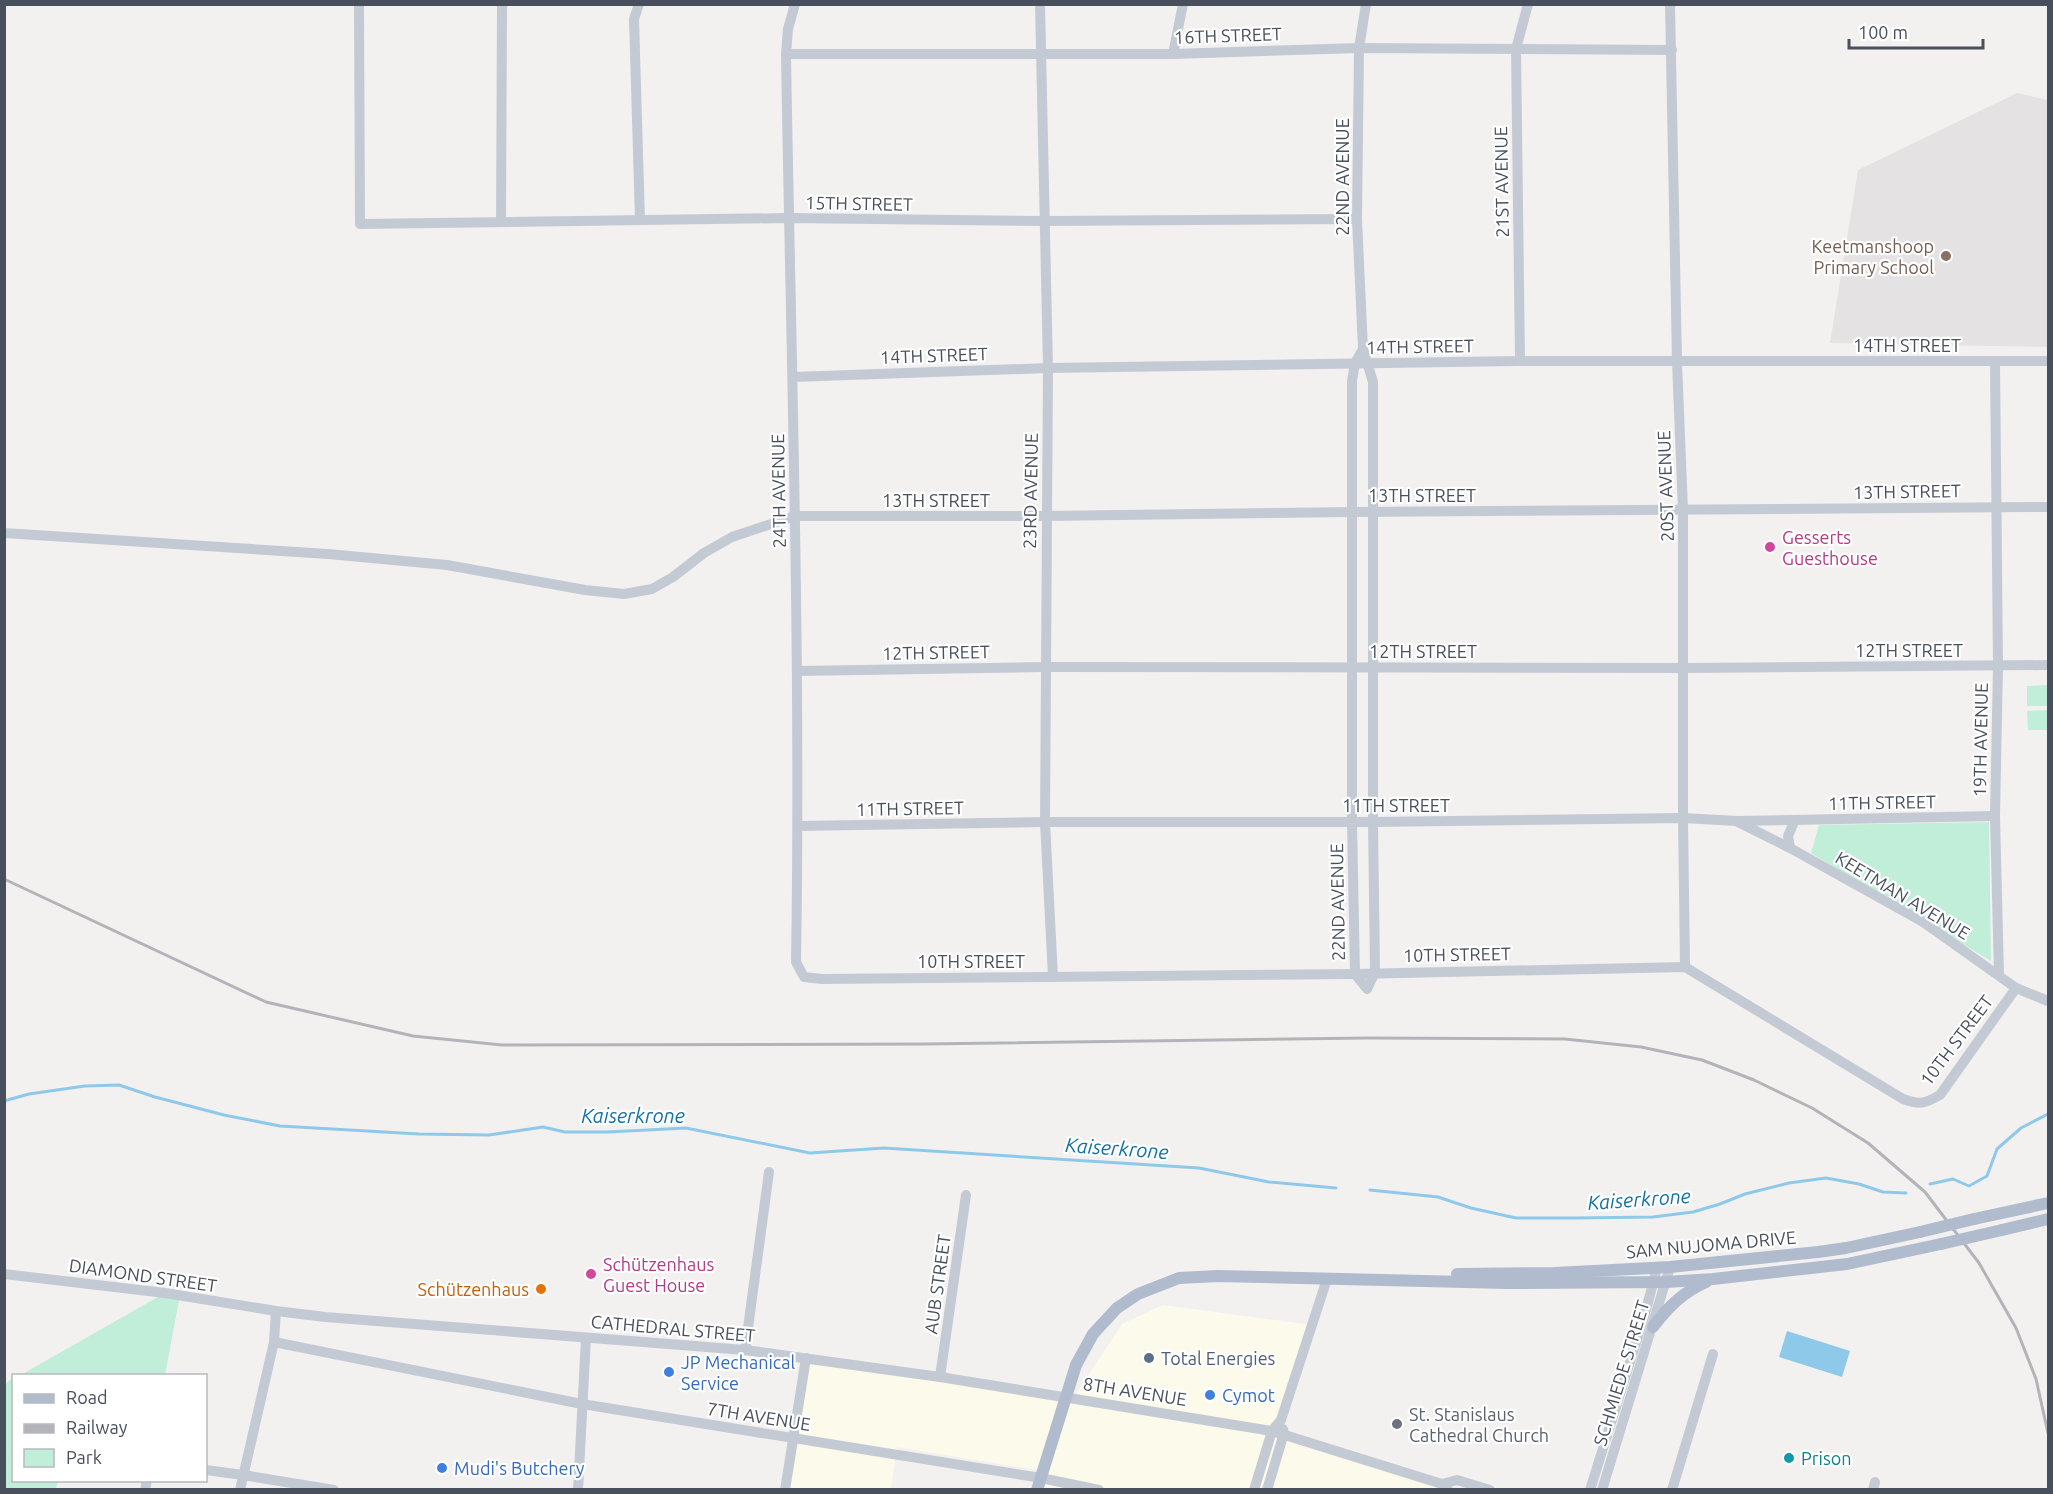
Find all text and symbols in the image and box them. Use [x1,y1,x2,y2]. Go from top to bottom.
scale bar [1849,12,1982,50]
text: 100 m [1858,22,1908,42]
street label: 16TH STREET [1174,23,1282,47]
street label: 22ND AVENUE [1332,118,1352,236]
street label: 21ST AVENUE [1490,126,1512,238]
street label: 15TH STREET [805,192,913,214]
place label: Keetmanshoop Primary School [1812,236,1934,277]
marker: Keetmanshoop Primary School [1939,249,1953,263]
street label: 14TH STREET [1366,335,1474,357]
street label: 14TH STREET [1853,335,1961,355]
street label: 14TH STREET [880,343,988,367]
street label: 20ST AVENUE [1653,430,1677,542]
street label: 23RD AVENUE [1019,433,1041,549]
street label: 24TH AVENUE [767,434,789,548]
street label: 13TH STREET [1853,480,1961,502]
street label: 13TH STREET [1368,485,1476,505]
street label: 13TH STREET [882,490,990,510]
place label: Gesserts Guesthouse [1782,527,1878,568]
marker: Gesserts Guesthouse [1763,540,1777,554]
street label: 12TH STREET [1855,640,1963,660]
street label: 12TH STREET [882,641,990,663]
street label: 12TH STREET [1369,641,1477,661]
street label: 19TH AVENUE [1969,683,1991,797]
street label: 11TH STREET [1828,791,1936,813]
street label: 11TH STREET [1342,795,1450,815]
street label: 11TH STREET [856,797,964,819]
street label: 22ND AVENUE [1326,843,1348,961]
street label: KEETMAN AVENUE [1832,847,1974,943]
street label: 10TH STREET [1403,943,1511,965]
street label: 10TH STREET [917,951,1025,971]
street label: 10TH STREET [1916,991,1996,1089]
water label: Kaiserkrone [581,1104,685,1127]
water label: Kaiserkrone [1065,1133,1169,1163]
water label: Kaiserkrone [1587,1184,1691,1214]
street label: SAM NUJOMA DRIVE [1625,1227,1797,1261]
street label: AUB STREET [920,1233,954,1335]
place label: Schützenhaus Guest House [603,1254,715,1295]
street label: DIAMOND STREET [68,1255,218,1295]
marker: Schützenhaus Guest House [584,1267,598,1281]
place label: Schützenhaus [418,1279,529,1299]
marker: Schützenhaus [534,1282,548,1296]
street label: SCHMIEDE STREET [1589,1298,1653,1448]
street label: CATHEDRAL STREET [590,1311,756,1345]
place label: Total Energies [1161,1348,1276,1368]
marker: Total Energies [1142,1351,1156,1365]
place label: JP Mechanical Service [681,1352,795,1393]
marker: JP Mechanical Service [662,1365,676,1379]
street label: 8TH AVENUE [1082,1373,1188,1409]
legend [12,1374,207,1482]
place label: Cymot [1222,1385,1275,1405]
text: Road [66,1387,108,1407]
marker: Cymot [1203,1388,1217,1402]
street label: 7TH AVENUE [706,1398,812,1434]
place label: St. Stanislaus Cathedral Church [1409,1404,1549,1445]
text: Railway [66,1417,128,1437]
marker: St. Stanislaus Cathedral Church [1390,1417,1404,1431]
text: Park [66,1447,102,1467]
place label: Prison [1801,1448,1852,1468]
marker: Prison [1782,1451,1796,1465]
place label: Mudi's Butchery [454,1458,585,1478]
marker: Mudi's Butchery [435,1461,449,1475]

